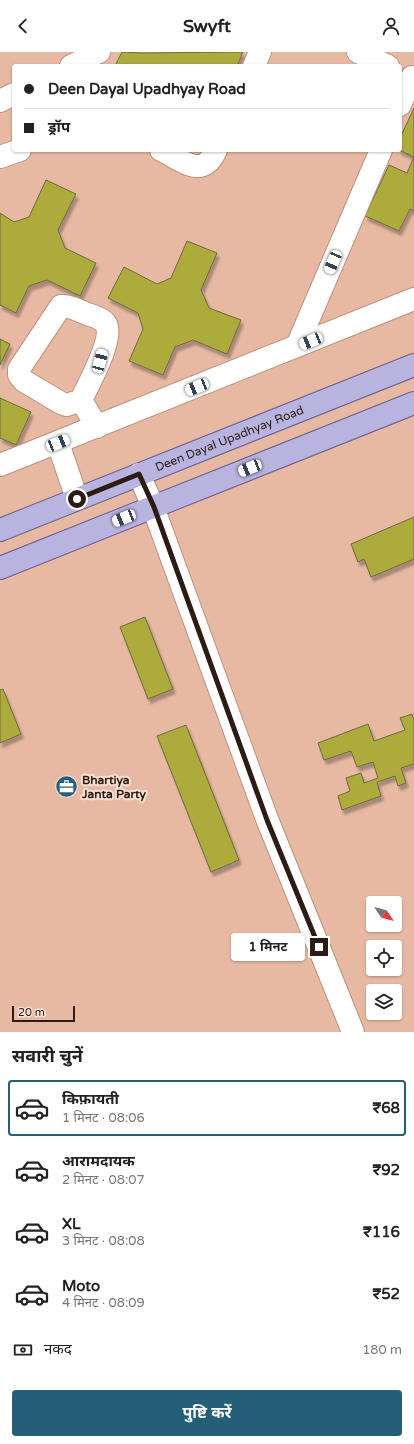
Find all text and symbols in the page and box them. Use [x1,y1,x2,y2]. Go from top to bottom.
icon: back [12,15,34,37]
text: Swyft [183,15,231,37]
icon: person [380,15,402,37]
text: Deen Dayal Upadhyay Road [48,80,246,98]
text: ड्रॉप [48,118,70,136]
car [323,249,343,275]
car [298,331,324,351]
car [91,348,109,374]
car [184,377,210,397]
street label: Deen Dayal Upadhyay Road [153,403,306,474]
car [45,433,71,453]
car [237,458,263,478]
route start [68,490,86,508]
car [111,508,137,528]
place label: Bhartiya Janta Party [81,773,147,802]
office icon: Bhartiya Janta Party [53,774,79,800]
north arrow [366,896,402,932]
map controls [366,896,402,1020]
callout: 1 मिनट [231,933,305,961]
route end [310,938,328,956]
text: 1 मिनट [249,939,287,955]
button: locate [366,940,402,976]
button: layers [366,984,402,1020]
scale bar [12,1004,75,1023]
text: 20 m [18,1006,45,1019]
text: सवारी चुनें [12,1045,83,1067]
icon: car [14,1090,50,1126]
text: किफ़ायती [62,1090,119,1108]
text: ₹68 [372,1099,400,1117]
text: 1 मिनट · 08:06 [62,1110,145,1126]
icon: car [14,1152,50,1188]
text: आरामदायक [62,1152,135,1170]
text: ₹92 [372,1161,400,1179]
text: 2 मिनट · 08:07 [62,1172,145,1188]
icon: car [14,1214,50,1250]
text: XL [62,1215,81,1233]
text: ₹116 [363,1223,400,1241]
text: 3 मिनट · 08:08 [62,1233,145,1249]
icon: car [14,1276,50,1312]
text: Moto [62,1277,100,1295]
text: ₹52 [372,1285,400,1303]
text: 4 मिनट · 08:09 [62,1295,145,1311]
icon: cash [12,1339,34,1361]
text: नकद [44,1340,72,1358]
text: 180 m [362,1342,402,1358]
button: पुष्टि करें [12,1390,402,1436]

